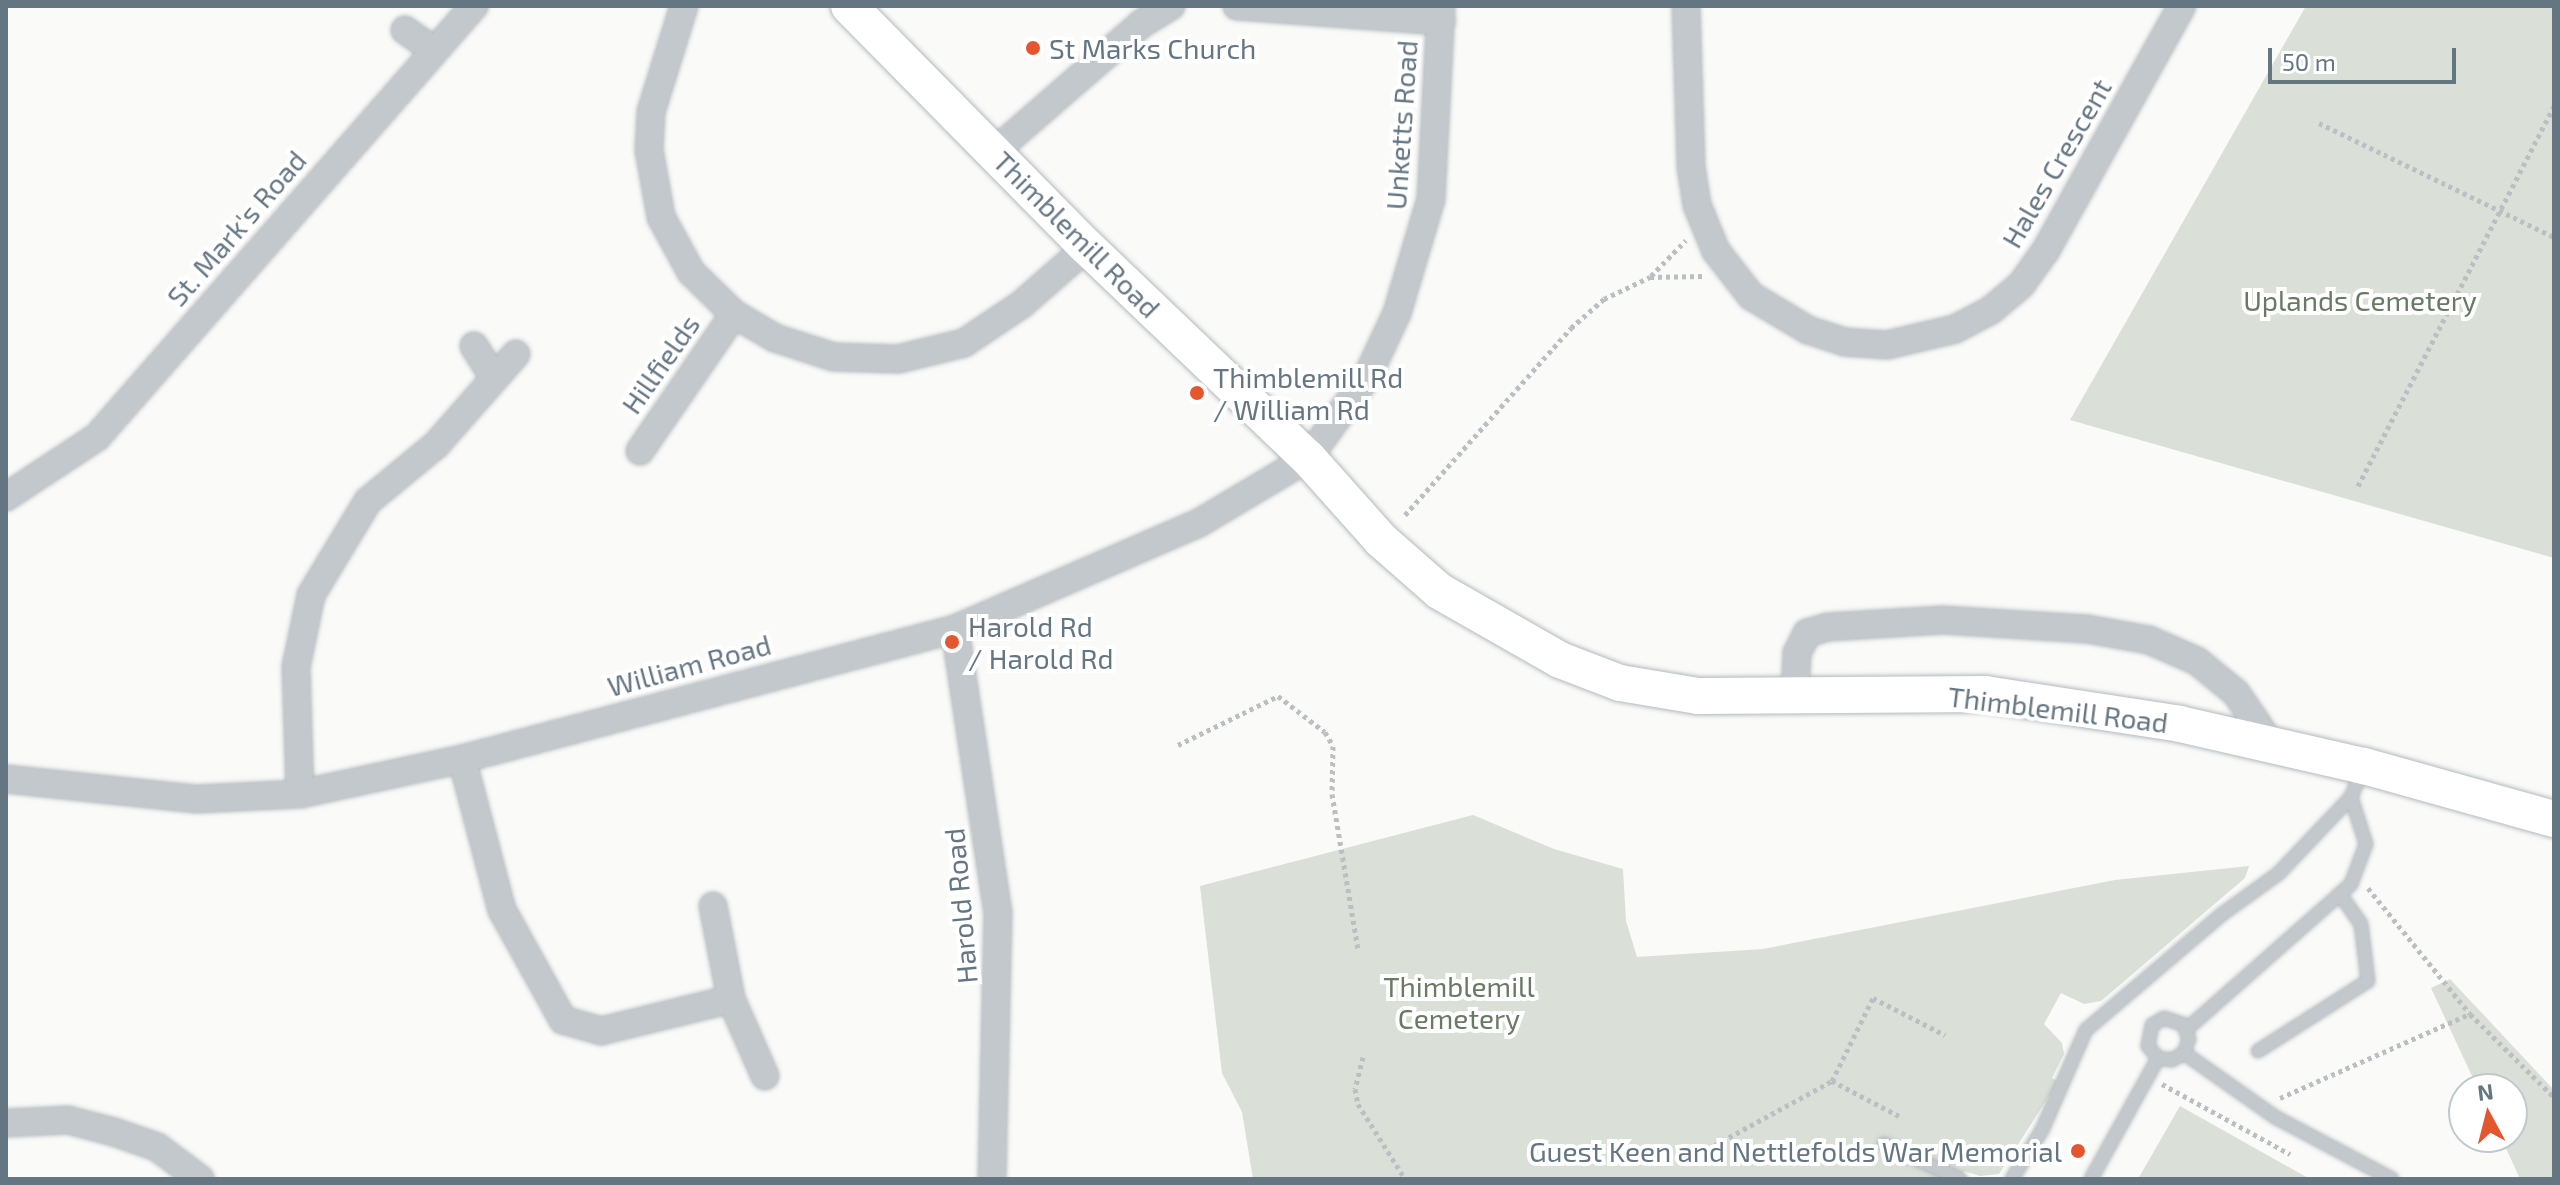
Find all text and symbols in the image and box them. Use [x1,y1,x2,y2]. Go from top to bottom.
place label: St Marks Church [1049,31,1256,65]
scale bar [2272,32,2460,82]
marker: St Marks Church [1024,39,1042,57]
street label: Unketts Road [1378,39,1424,211]
text: 50 m [2282,47,2336,76]
street label: Hales Crescent [1994,73,2118,253]
street label: St. Mark's Road [159,143,313,313]
street label: Thimblemill Road [987,144,1167,324]
park label: Uplands Cemetery [2243,283,2477,317]
street label: Hillfields [614,308,706,420]
place label: Thimblemill Rd / William Rd [1213,360,1404,426]
marker: Thimblemill Rd / William Rd [1188,384,1206,402]
place label: Harold Rd / Harold Rd [968,609,1114,675]
street label: William Road [604,627,774,703]
marker: Harold Rd / Harold Rd [943,633,961,651]
street label: Thimblemill Road [1946,679,2170,739]
street label: Harold Road [936,827,984,985]
park label: Thimblemill Cemetery [1383,969,1535,1035]
north arrow [2448,1073,2528,1153]
text: N [2476,1077,2495,1105]
place label: Guest Keen and Nettlefolds War Memorial [1528,1134,2062,1168]
marker: Guest Keen and Nettlefolds War Memorial [2069,1142,2087,1160]

